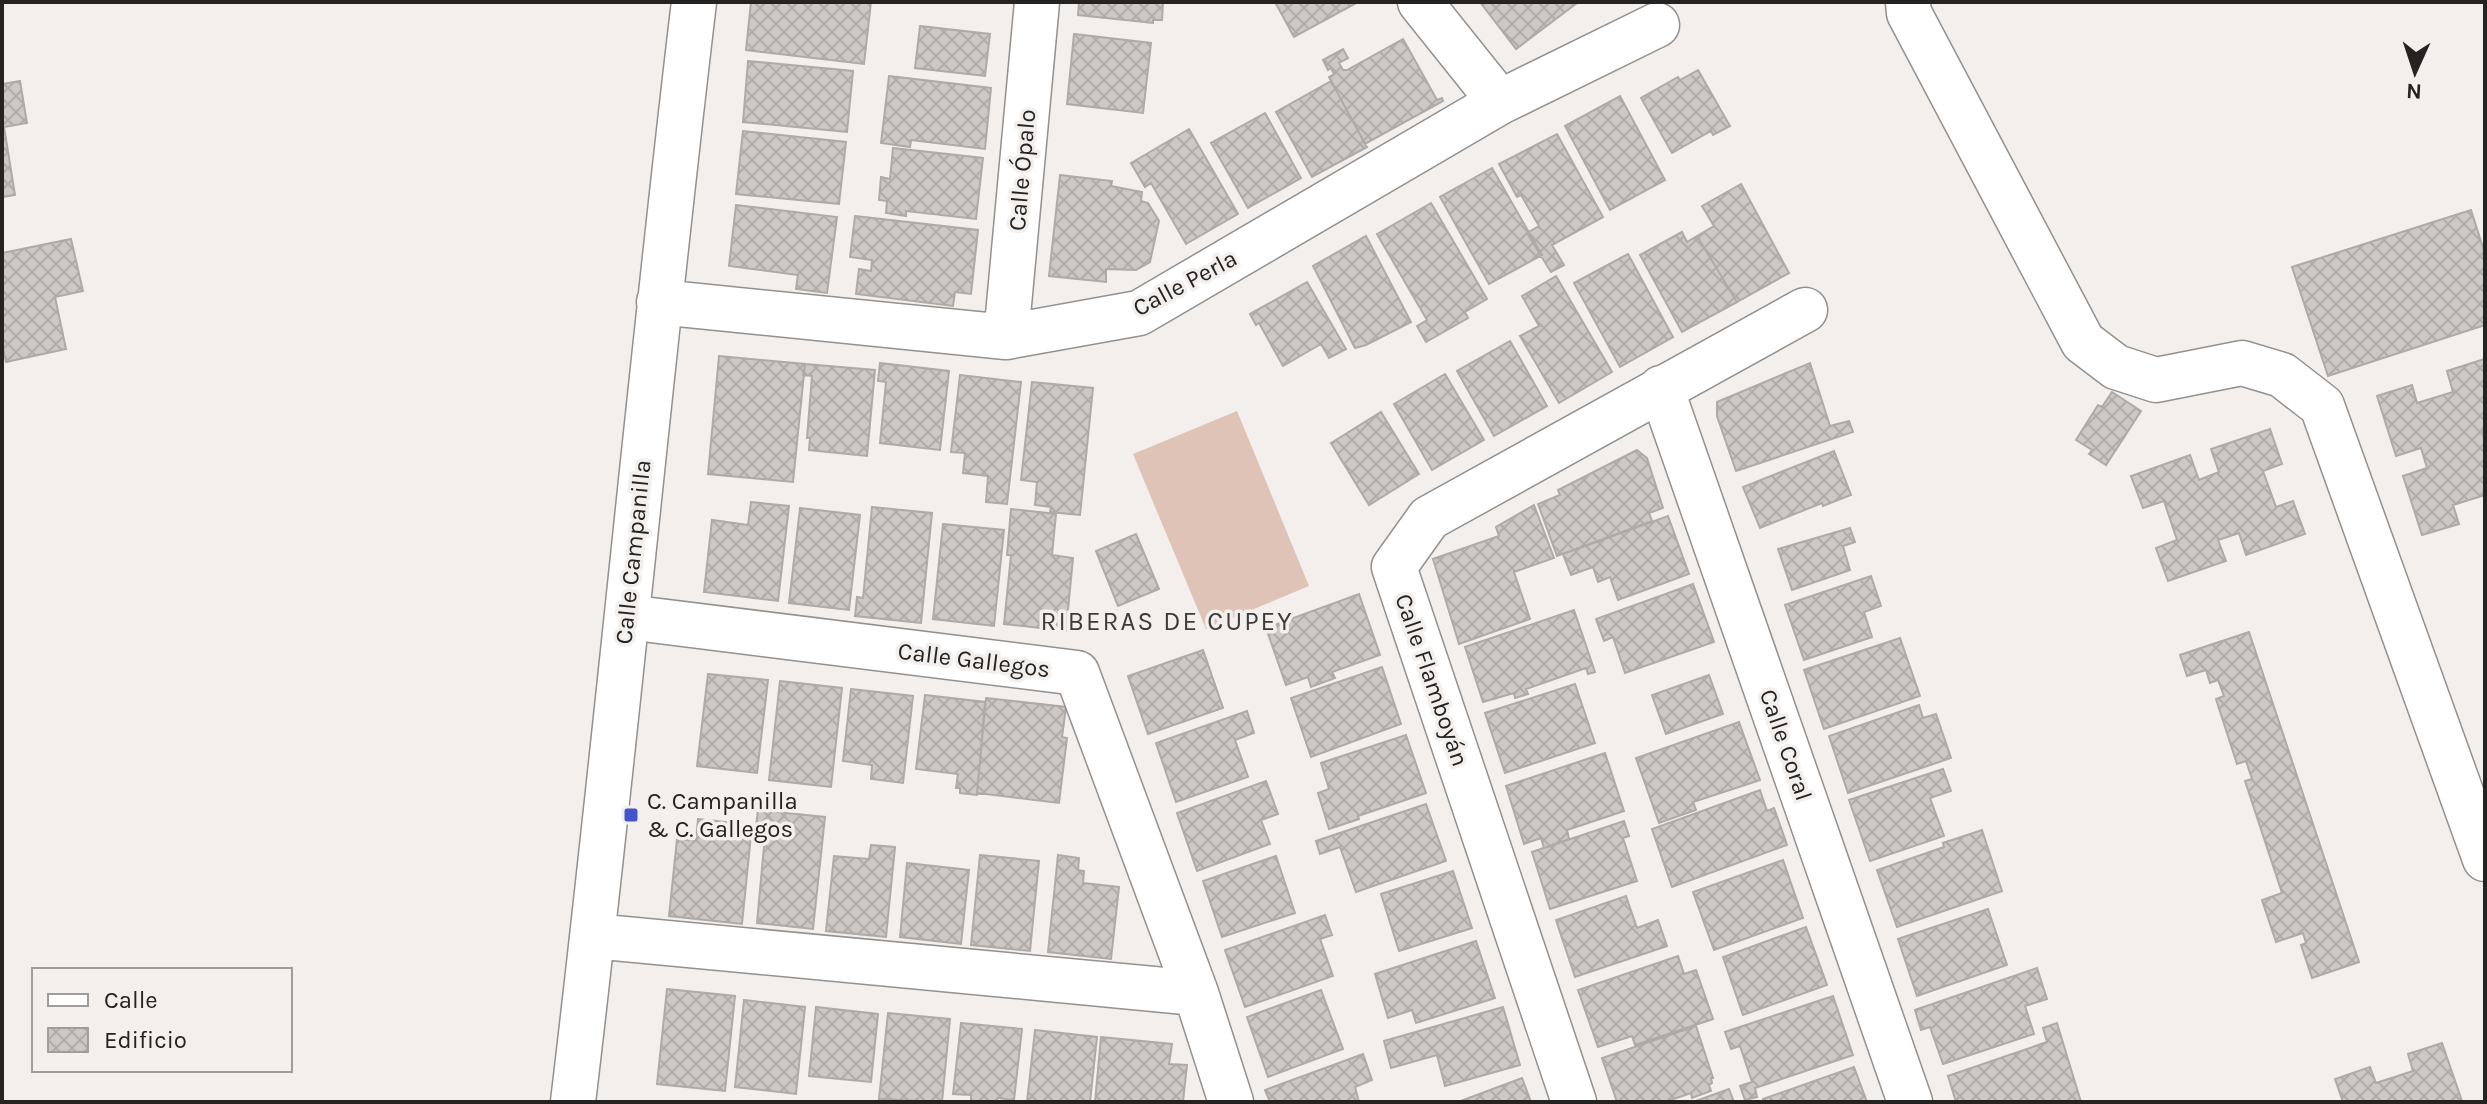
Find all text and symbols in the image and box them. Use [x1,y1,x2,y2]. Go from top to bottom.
north arrow [2375,32,2455,112]
text: N [2405,78,2423,104]
street label: Calle Ópalo [1003,108,1041,232]
street label: Calle Perla [1128,244,1242,322]
street label: Calle Campanilla [609,458,657,646]
street label: Calle Flamboyán [1389,590,1475,770]
district label: RIBERAS DE CUPEY [1041,606,1293,637]
street label: Calle Gallegos [896,637,1052,683]
street label: Calle Coral [1754,686,1818,804]
place label: C. Campanilla & C. Gallegos [647,787,798,843]
marker: C. Campanilla & C. Gallegos [622,806,640,824]
legend [32,968,292,1072]
text: Calle [104,986,158,1014]
text: Edificio [104,1026,187,1054]

